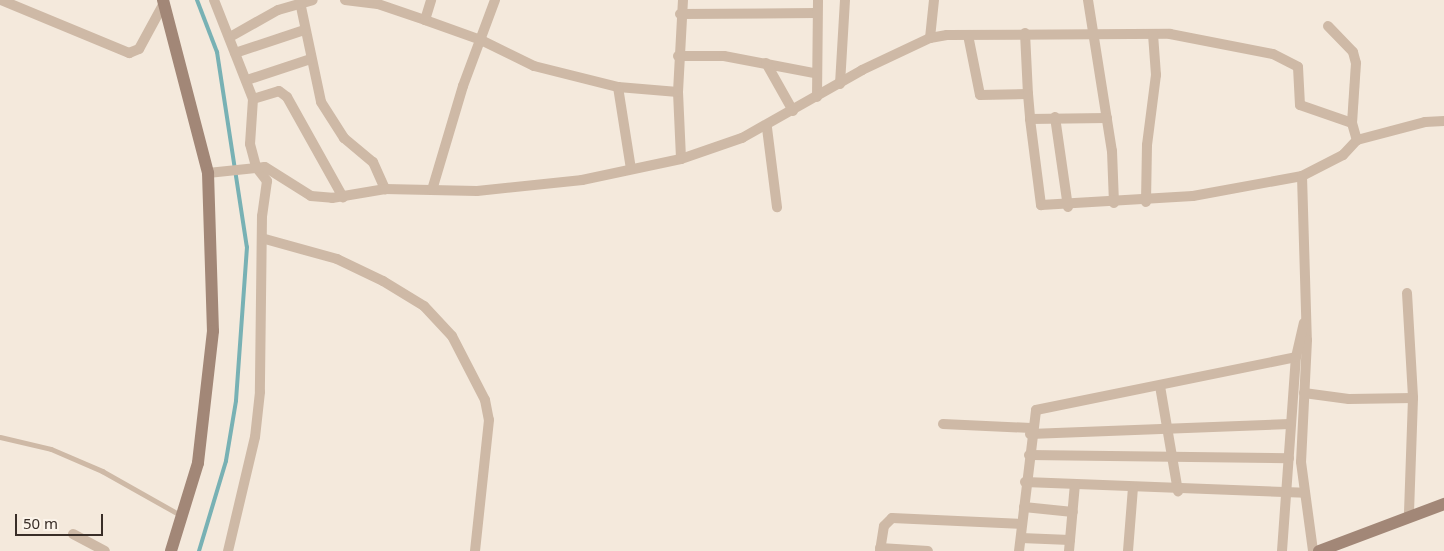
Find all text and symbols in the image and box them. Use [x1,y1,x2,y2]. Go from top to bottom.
scale bar [18,504,105,536]
text: 50 m [23,513,58,533]

